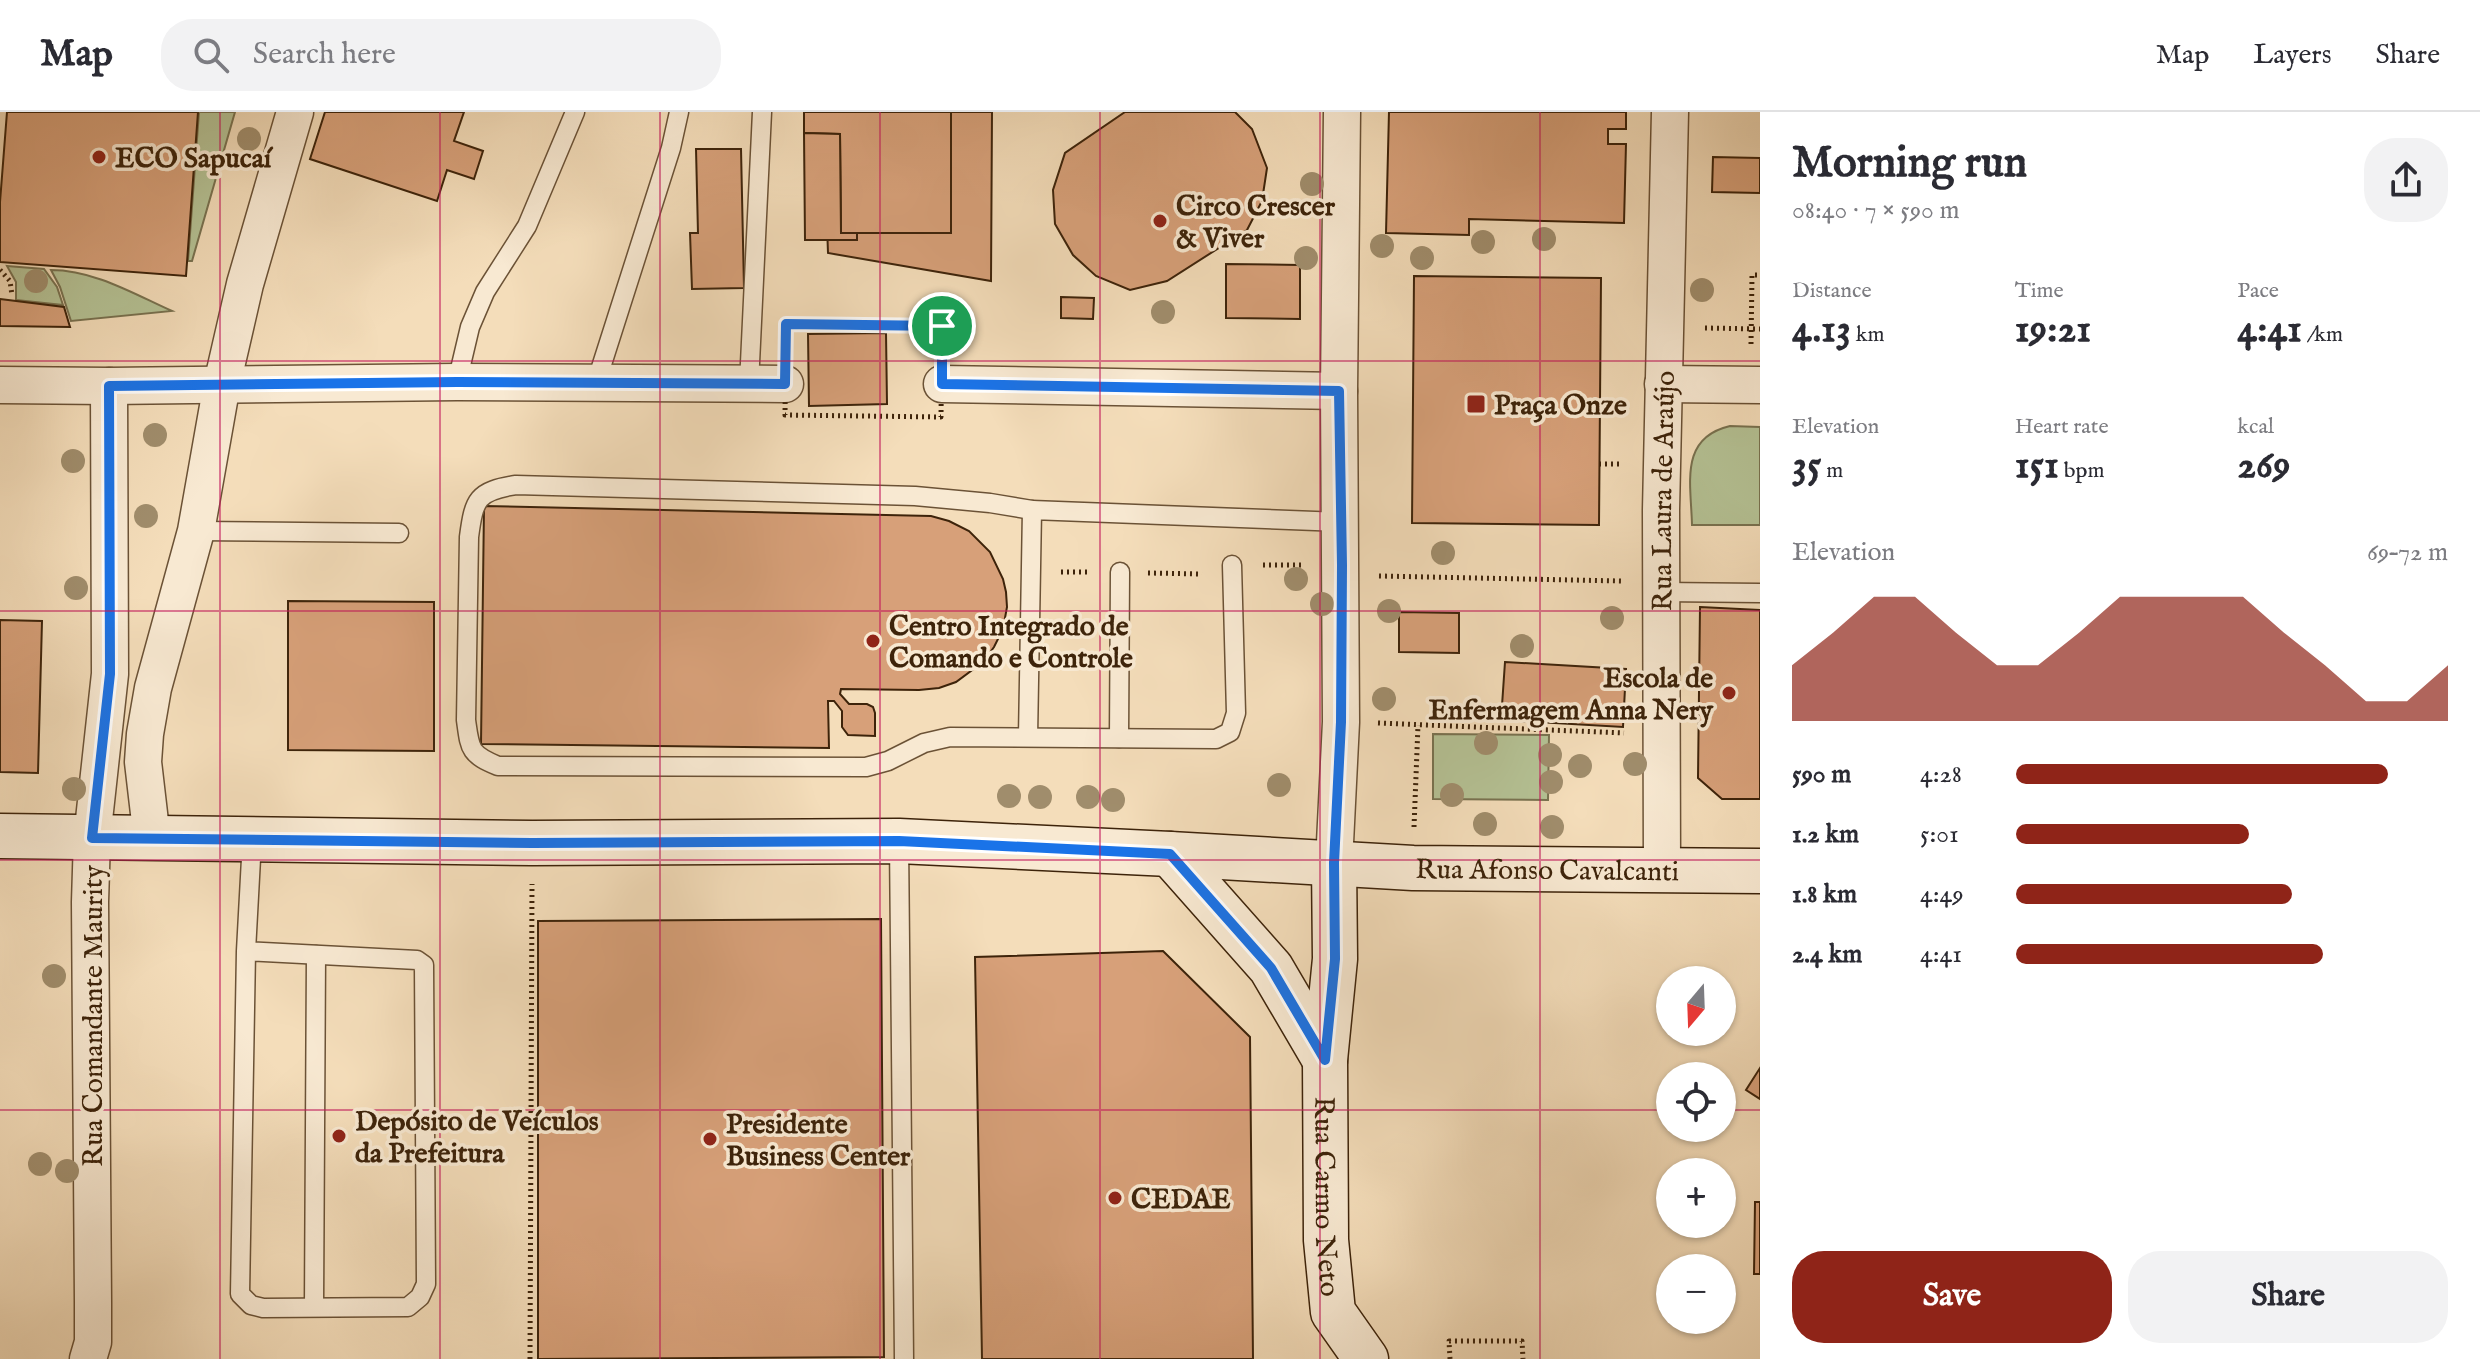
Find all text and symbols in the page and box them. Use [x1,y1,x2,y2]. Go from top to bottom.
search box [161,19,721,91]
text: Map [40,31,113,79]
icon: search [189,33,233,77]
text: Search here [253,36,396,74]
text: Map [2156,38,2209,73]
text: Layers [2253,38,2332,73]
text: Share [2376,38,2440,73]
text: Morning run [1792,136,2027,192]
button: share [2364,138,2448,222]
place label: ECO Sapucaí [115,142,274,177]
marker: ECO Sapucaí [90,148,108,166]
place label: Circo Crescer & Viver [1176,190,1336,257]
text: 08:40 · 7 × 590 m [1792,194,1960,227]
marker: Circo Crescer & Viver [1151,212,1169,230]
text: Distance [1792,277,1872,305]
text: Time [2015,277,2064,305]
text: Pace [2237,277,2279,305]
pin [908,292,976,360]
icon: arrive [920,304,964,348]
text: 4.13 [1792,305,1851,356]
text: 19:21 [2015,305,2091,356]
text: 4:41 [2237,305,2302,356]
text: km [1851,321,1885,349]
text: /km [2302,321,2343,349]
street label: Rua Laura de Araújo [1646,370,1684,611]
place label: Praça Onze [1494,389,1627,424]
marker: Praça Onze [1465,393,1487,415]
text: Elevation [1792,413,1879,441]
text: Heart rate [2015,413,2109,441]
text: kcal [2237,413,2274,441]
text: 35 [1792,441,1821,492]
text: 151 [2015,441,2059,492]
text: 269 [2237,441,2290,492]
text: m [1821,457,1843,485]
text: bpm [2059,457,2104,485]
text: Elevation [1792,536,1895,569]
text: 69–72 m [2367,536,2448,569]
place label: Centro Integrado de Comando e Controle [889,610,1133,677]
marker: Centro Integrado de Comando e Controle [864,632,882,650]
place label: Escola de Enfermagem Anna Nery [1429,662,1714,729]
marker: Escola de Enfermagem Anna Nery [1720,684,1738,702]
text: 590 m [1792,758,1851,791]
text: 4:28 [1920,758,1962,791]
text: 1.2 km [1792,818,1859,851]
text: 5:01 [1920,818,1959,851]
street label: Rua Afonso Cavalcanti [1415,853,1679,890]
street label: Rua Comandante Maurity [77,865,112,1167]
text: 1.8 km [1792,878,1857,911]
text: 4:49 [1920,878,1964,911]
text: 2.4 km [1792,938,1862,971]
text: 4:41 [1920,938,1962,971]
north arrow [1656,966,1736,1046]
map controls [1656,966,1736,1334]
button: locate [1656,1062,1736,1142]
street label: Rua Carmo Neto [1305,1096,1346,1298]
place label: Depósito de Veículos da Prefeitura [355,1105,599,1172]
place label: Presidente Business Center [726,1108,911,1175]
marker: Depósito de Veículos da Prefeitura [330,1127,348,1145]
marker: Presidente Business Center [701,1130,719,1148]
button: + [1656,1158,1736,1238]
place label: CEDAE [1131,1183,1231,1218]
marker: CEDAE [1106,1189,1124,1207]
button: Save [1792,1251,2112,1343]
button: Share [2128,1251,2448,1343]
button: − [1656,1254,1736,1334]

